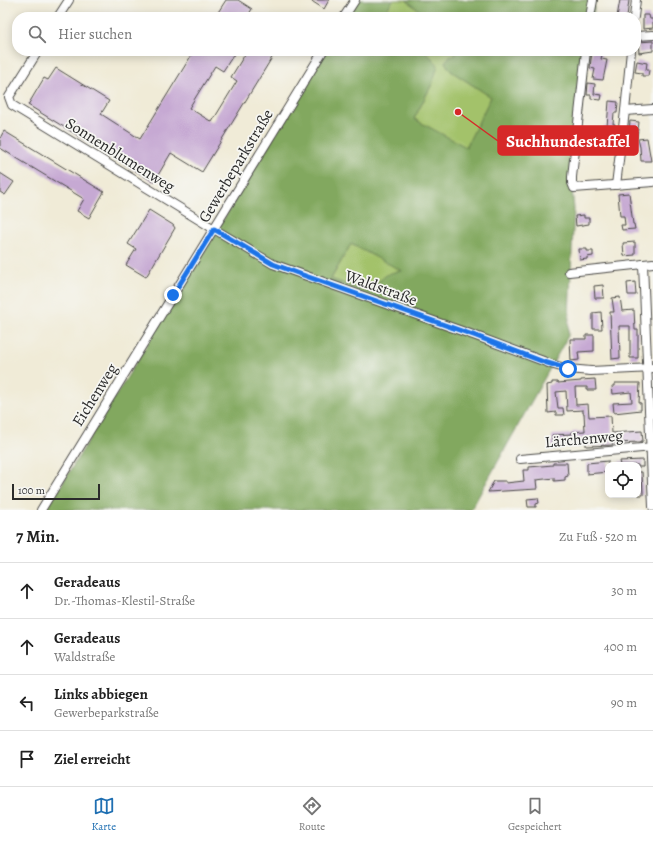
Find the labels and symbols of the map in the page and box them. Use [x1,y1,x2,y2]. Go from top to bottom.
street label: Gewerbeparkstraße [193,105,279,227]
street label: Sonnenblumenweg [61,112,179,198]
callout: Suchhundestaffel [498,126,638,155]
text: Suchhundestaffel [506,130,631,153]
street label: Waldstraße [341,264,420,311]
route end [164,286,182,304]
street label: Eichenweg [67,359,123,431]
route start [559,360,577,378]
street label: Lärchenweg [544,425,624,453]
scale bar [12,482,100,501]

